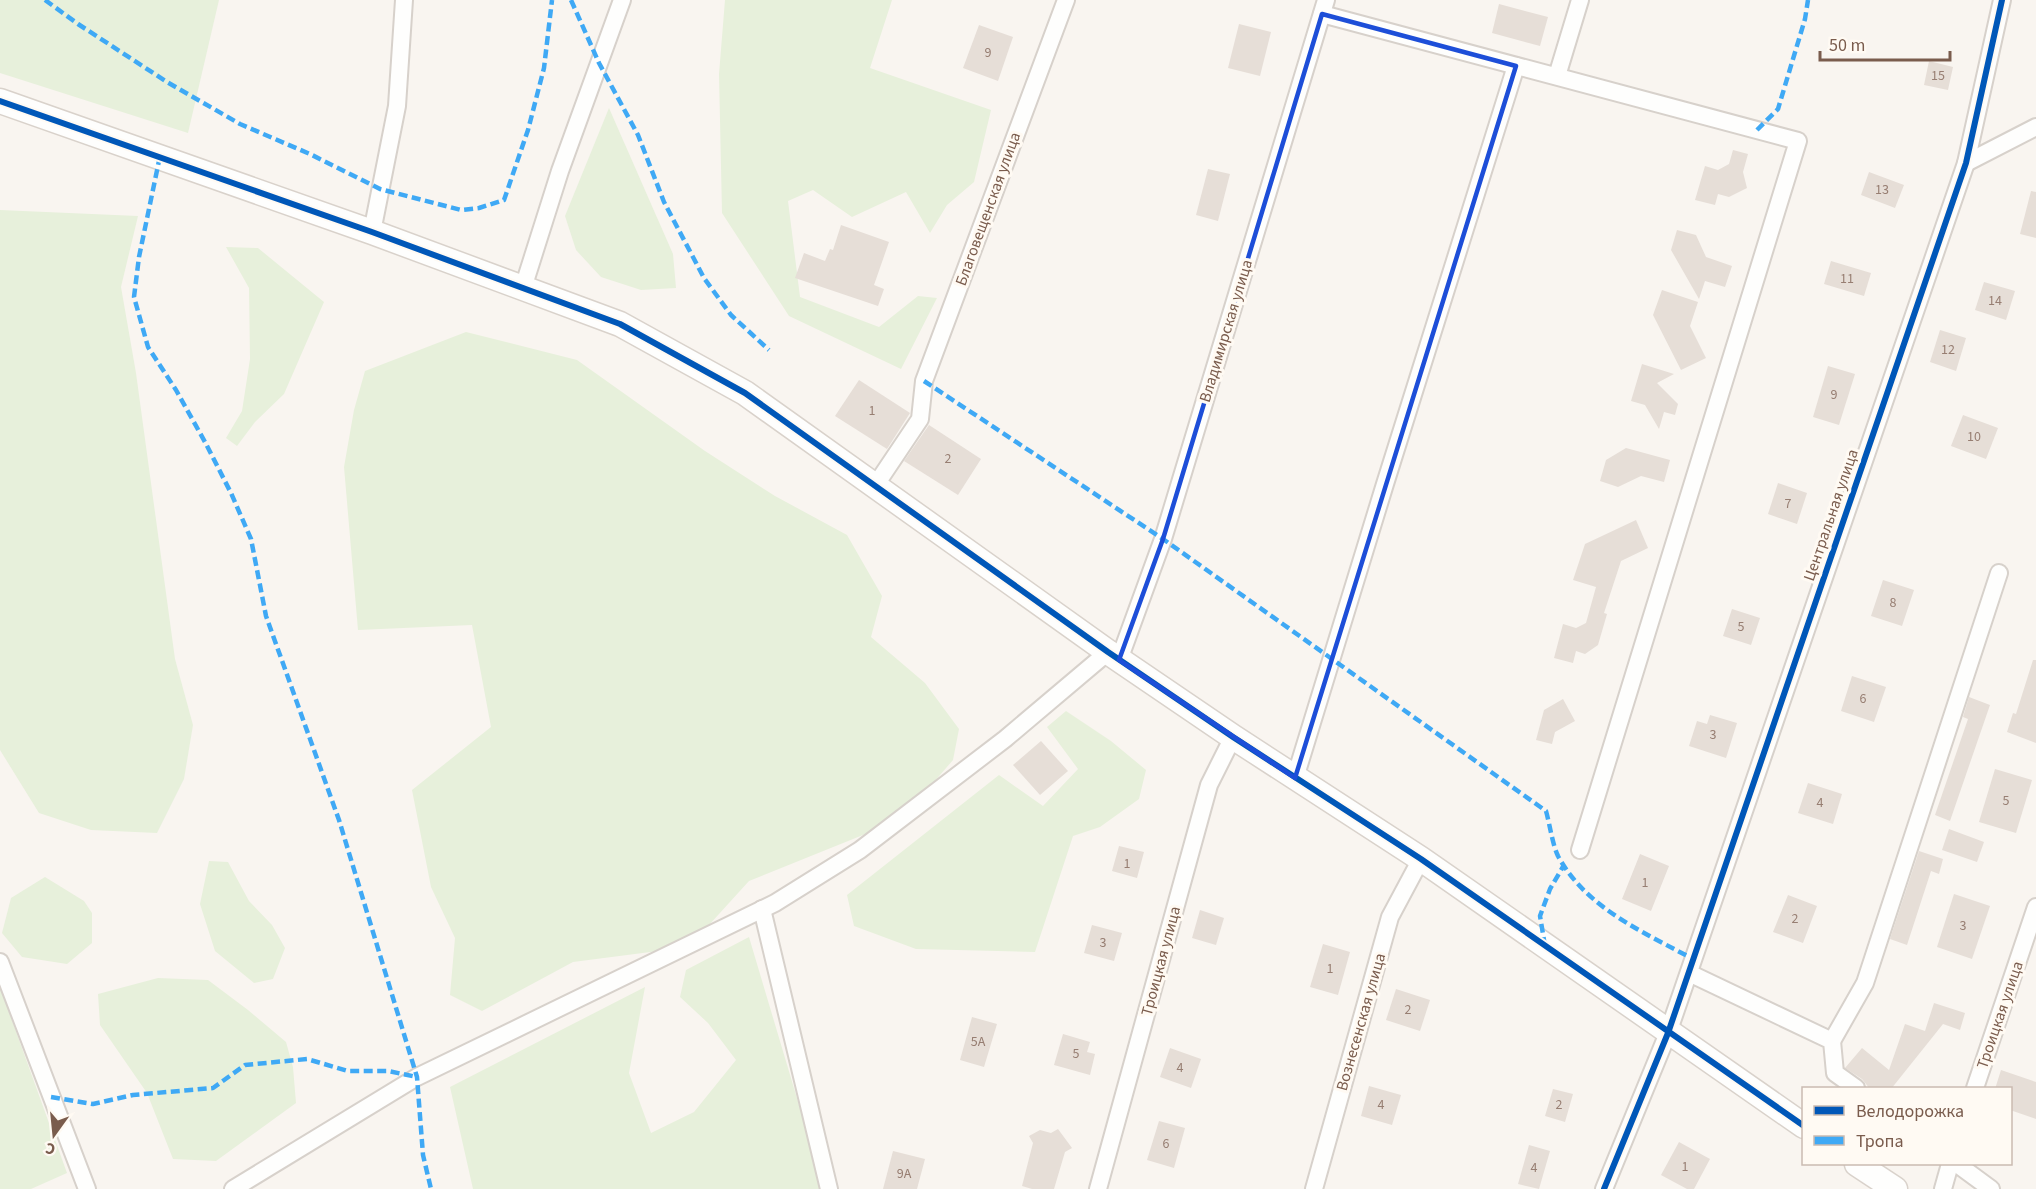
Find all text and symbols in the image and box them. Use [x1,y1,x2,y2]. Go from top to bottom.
scale bar [1820,24,1950,62]
text: 50 m [1829,33,1865,58]
house number: 9 [985,43,992,63]
house number: 15 [1931,66,1945,86]
street label: Благовещенская улица [950,129,1026,289]
house number: 13 [1875,180,1889,200]
street label: Владимирская улица [1194,257,1258,405]
house number: 11 [1840,269,1854,289]
house number: 14 [1988,291,2002,311]
house number: 12 [1941,340,1955,360]
house number: 9 [1831,385,1838,405]
house number: 1 [869,401,876,421]
house number: 10 [1967,427,1981,447]
street label: Центральная улица [1798,446,1864,584]
house number: 2 [945,449,952,469]
house number: 7 [1785,494,1792,514]
house number: 8 [1890,593,1897,613]
house number: 5 [1738,617,1745,637]
house number: 6 [1860,689,1867,709]
house number: 3 [1710,725,1717,745]
house number: 5 [2003,791,2010,811]
house number: 4 [1817,793,1824,813]
house number: 1 [1124,854,1131,874]
house number: 1 [1642,873,1649,893]
street label: Троицкая улица [1136,904,1186,1018]
house number: 2 [1792,909,1799,929]
house number: 3 [1960,916,1967,936]
house number: 3 [1100,933,1107,953]
street label: Вознесенская улица [1331,951,1391,1093]
street label: Троицкая улица [1971,958,2029,1072]
house number: 1 [1327,959,1334,979]
house number: 2 [1405,1000,1412,1020]
house number: 5А [971,1032,986,1052]
house number: 5 [1073,1044,1080,1064]
house number: 4 [1177,1058,1184,1078]
legend [1802,1087,2012,1165]
house number: 4 [1378,1095,1385,1115]
house number: 2 [1556,1095,1563,1115]
text: Велодорожка [1856,1099,1964,1124]
north arrow [24,1105,84,1165]
text: Тропа [1856,1129,1904,1154]
house number: 6 [1163,1134,1170,1154]
text: С [43,1137,58,1160]
house number: 1 [1682,1157,1689,1177]
house number: 4 [1531,1158,1538,1178]
house number: 9А [897,1164,912,1184]

